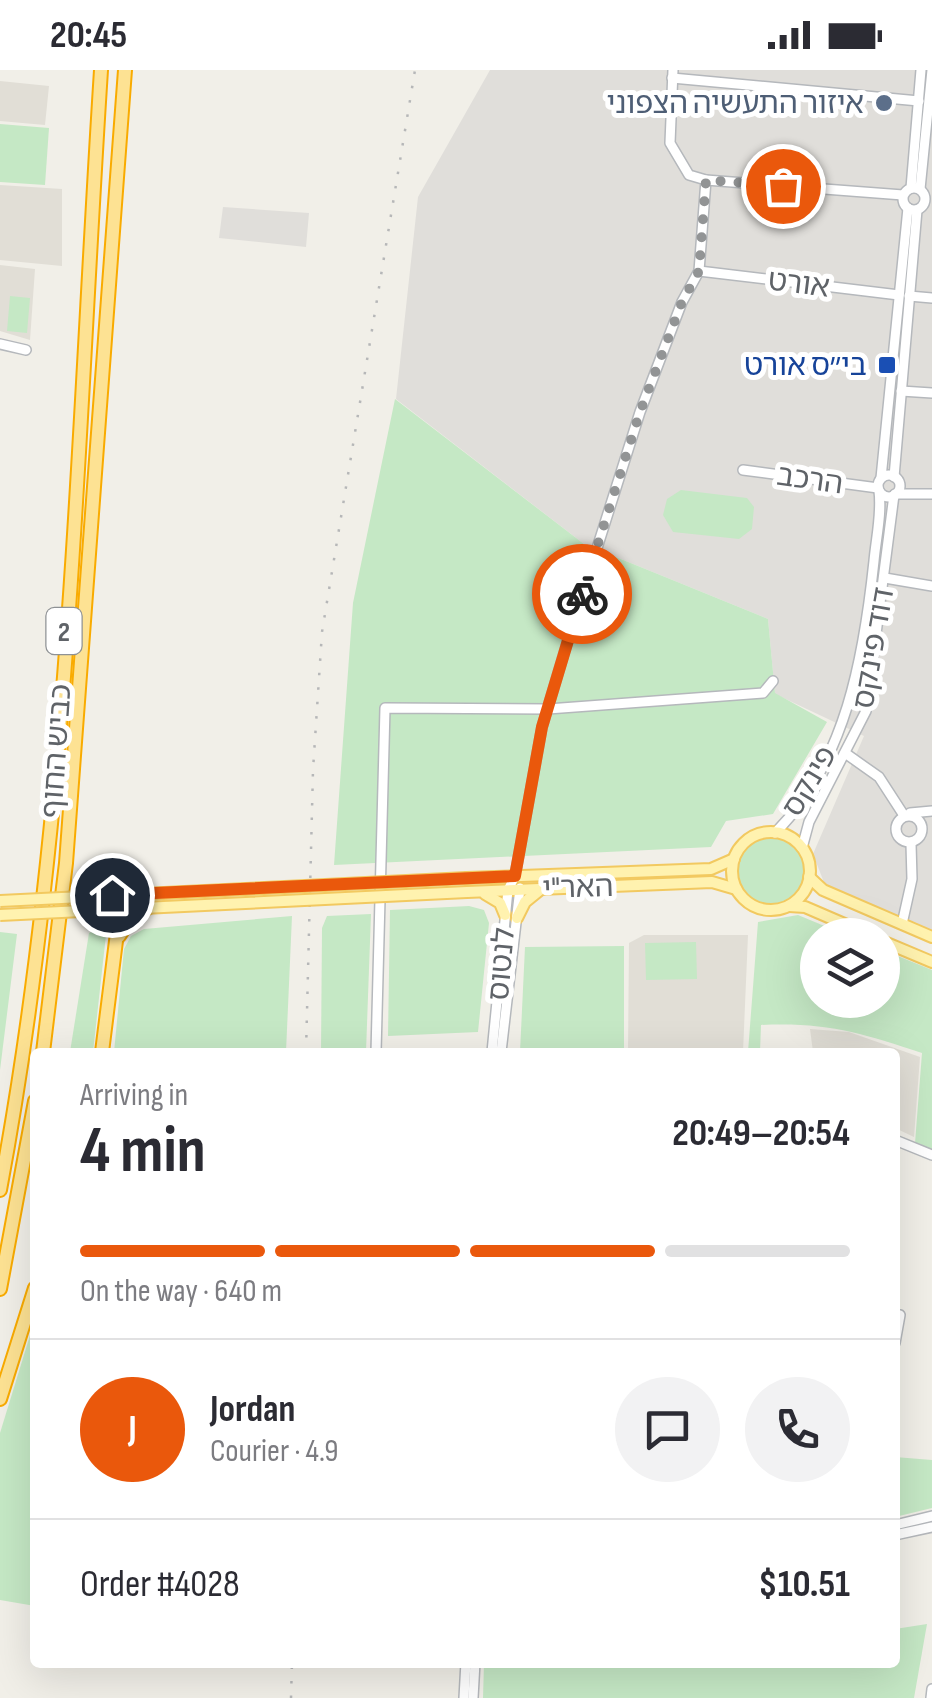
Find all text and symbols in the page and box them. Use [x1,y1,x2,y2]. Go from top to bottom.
text: 20:45 [50,13,127,58]
place label: איזור התעשיה הצפוני [606,86,864,122]
marker: איזור התעשיה הצפוני [873,92,895,114]
pin [741,144,826,229]
icon: bag [756,159,811,214]
street label: אורט [766,262,832,306]
place label: בי״ס אורט [744,348,867,384]
marker: בי״ס אורט [876,354,898,376]
street label: הרכב [774,458,845,502]
courier [532,544,632,644]
icon: bike [555,567,610,622]
street label: דוד פינקס [846,585,902,712]
road number: 2 [46,608,82,654]
street label: כביש החוף [34,683,80,819]
street label: פינקס [775,740,845,824]
pin [70,853,155,938]
icon: home [85,868,140,923]
street label: האר"י [542,869,614,907]
map controls [800,918,900,1018]
button: layers [800,918,900,1018]
street label: לנטוס [481,926,523,1002]
text: Arriving in [80,1076,188,1115]
text: 20:49–20:54 [672,1111,850,1156]
text: 4 min [80,1113,206,1191]
text: On the way · 640 m [80,1272,282,1311]
button: chat [615,1377,720,1482]
button: phone [745,1377,850,1482]
text: Jordan [210,1387,295,1432]
text: J [128,1407,137,1452]
text: Courier · 4.9 [210,1432,338,1471]
text: Order #4028 [80,1562,240,1607]
text: $10.51 [758,1562,850,1607]

